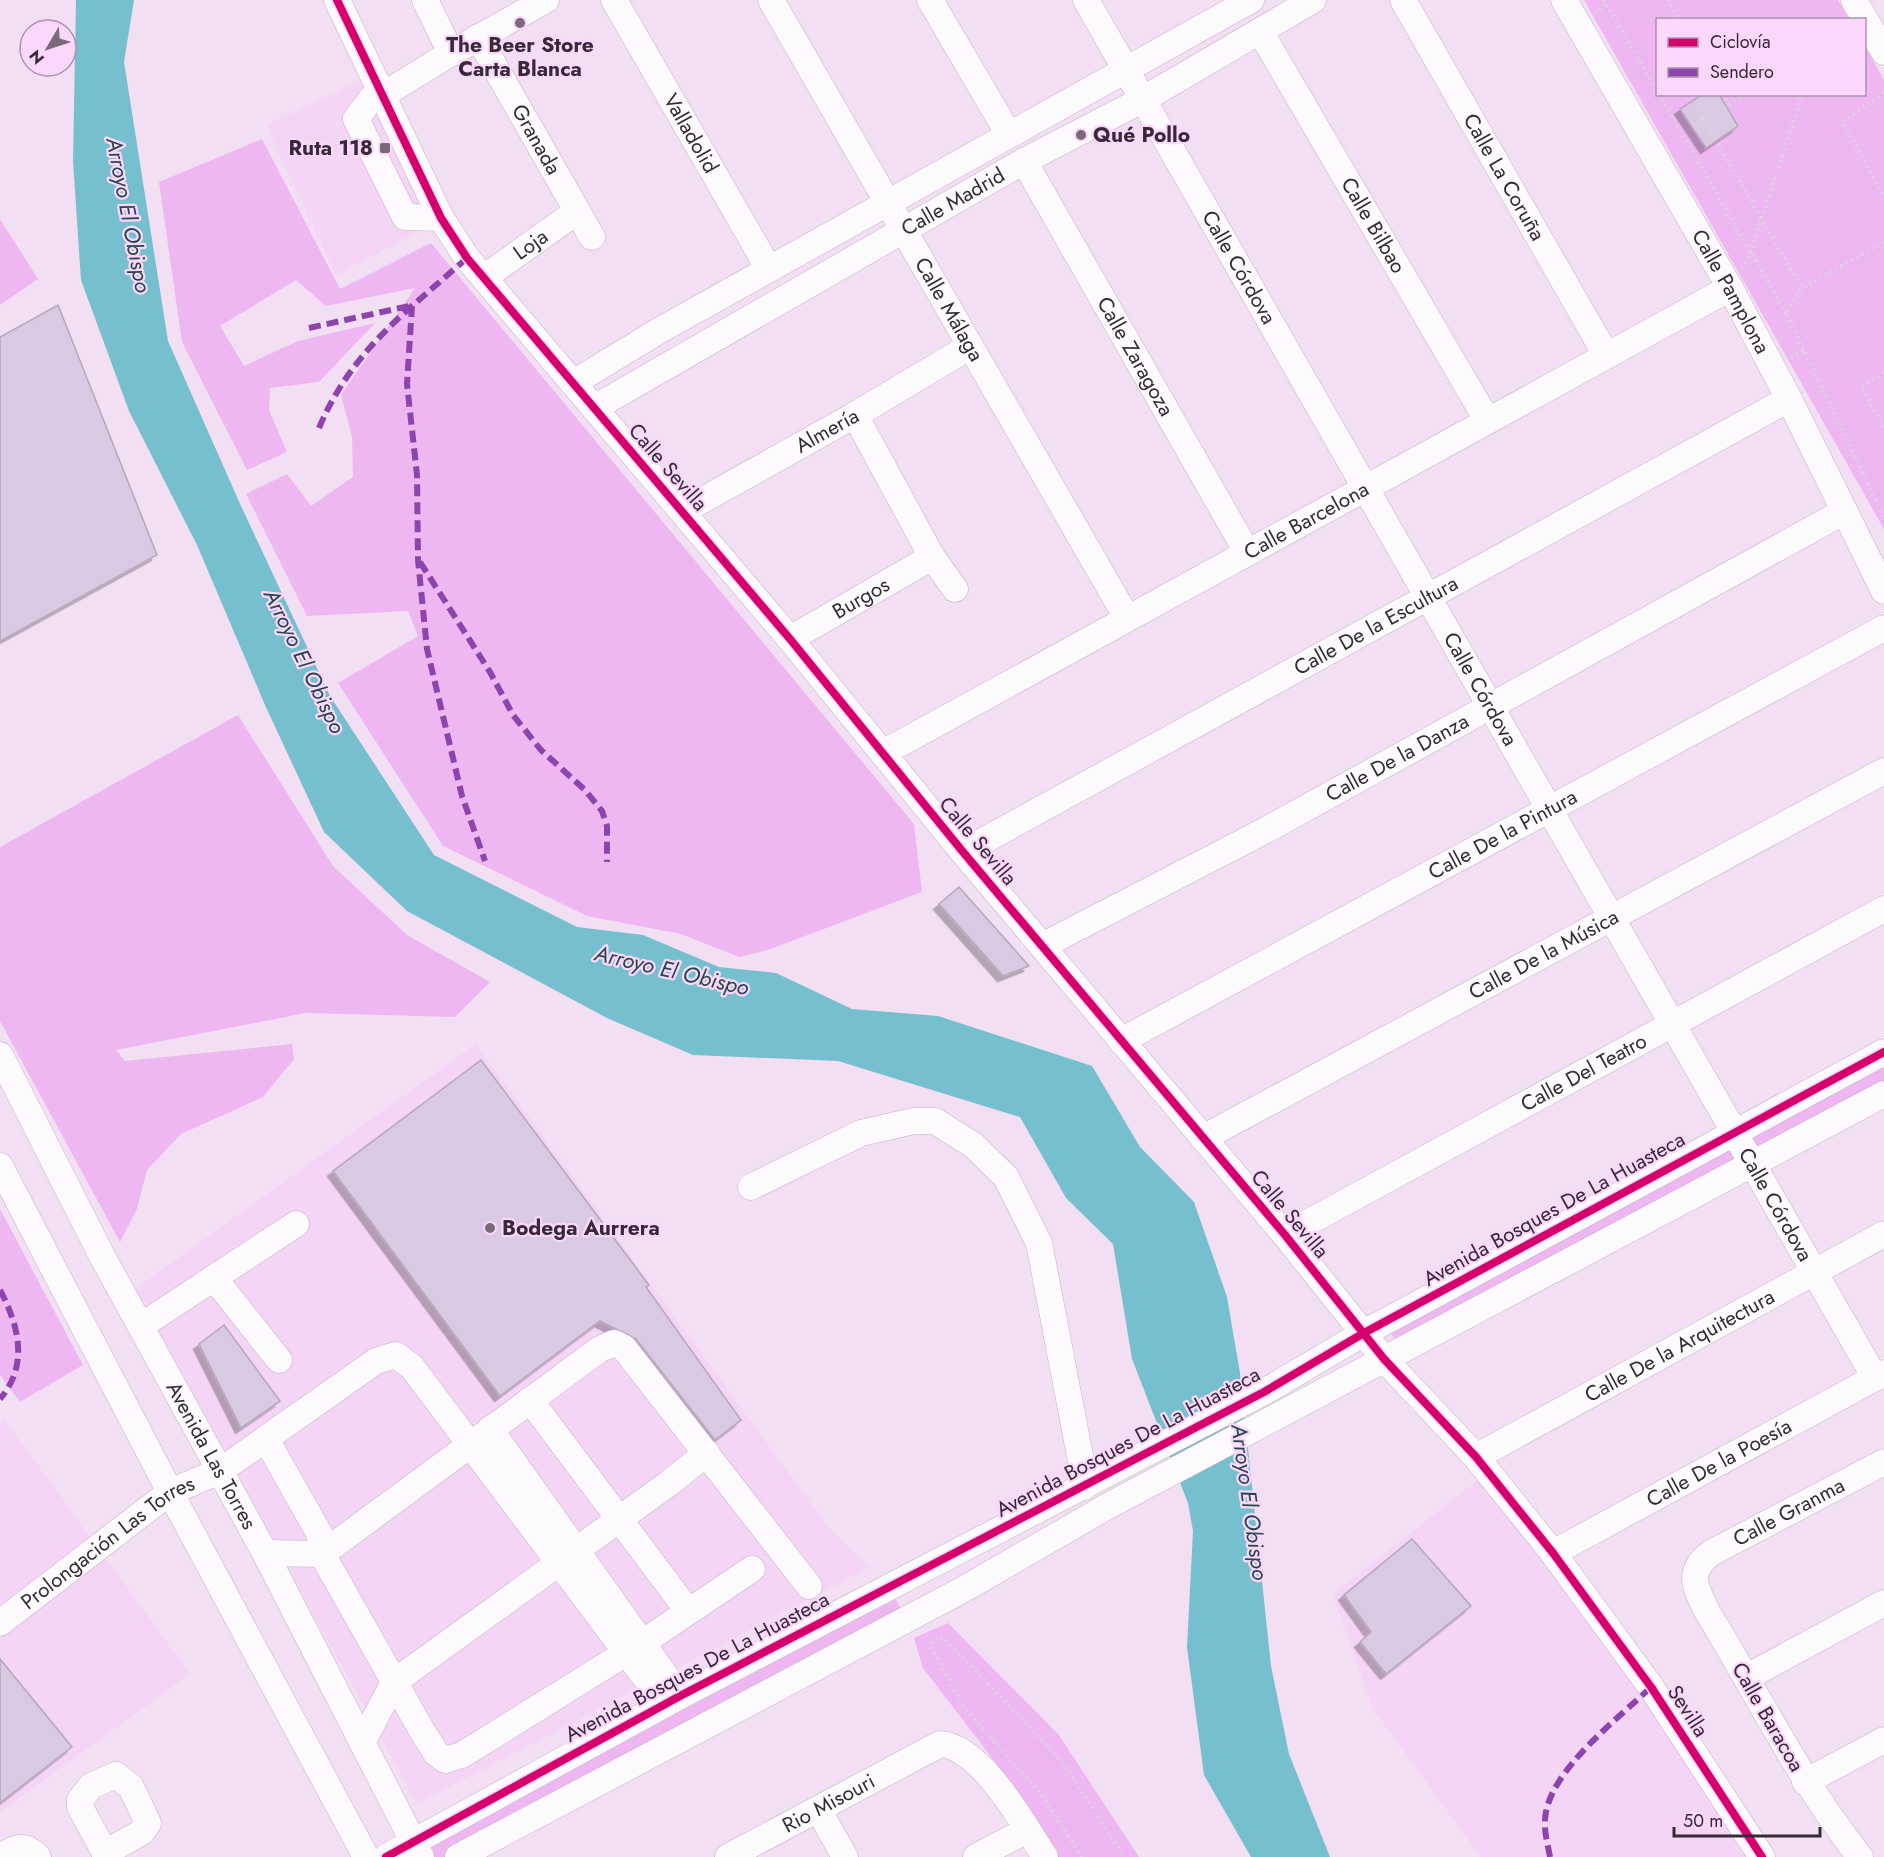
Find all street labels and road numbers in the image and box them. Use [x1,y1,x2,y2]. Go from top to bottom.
street label: Valladolid [656,88,726,179]
street label: Granada [504,99,568,180]
street label: Calle La Coruña [1456,108,1553,246]
street label: Calle Madrid [896,160,1010,243]
street label: Calle Bilbao [1334,172,1413,279]
street label: Calle Córdova [1194,205,1284,330]
street label: Loja [507,222,554,267]
street label: Calle Pamplona [1684,224,1777,359]
street label: Calle Málaga [907,252,991,367]
street label: Calle Zaragoza [1089,291,1181,422]
street label: Almería [790,401,864,460]
street label: Calle Sevilla [621,417,715,517]
street label: Calle Barcelona [1239,474,1374,567]
street label: Calle De la Escultura [1288,568,1464,683]
street label: Burgos [827,570,895,626]
street label: Calle Córdova [1436,627,1525,752]
street label: Calle De la Danza [1320,706,1474,809]
street label: Calle De la Pintura [1423,782,1583,887]
street label: Calle Sevilla [932,790,1024,892]
street label: Calle De la Música [1463,902,1624,1007]
street label: Calle Del Teatro [1515,1026,1652,1119]
street label: Avenida Bosques De La Huasteca [1418,1124,1690,1294]
street label: Calle Córdova [1731,1142,1820,1267]
street label: Calle Sevilla [1244,1163,1336,1265]
street label: Calle De la Arquitectura [1579,1282,1780,1410]
street label: Avenida Bosques De La Huasteca [991,1359,1265,1525]
street label: Avenida Las Torres [159,1376,264,1535]
street label: Calle De la Poesía [1641,1411,1797,1514]
street label: Prolongación Las Torres [15,1468,199,1617]
street label: Calle Granma [1728,1470,1850,1554]
street label: Avenida Bosques De La Huasteca [560,1584,834,1750]
street label: Calle Baracoa [1725,1657,1811,1777]
street label: Sevilla [1660,1679,1716,1743]
street label: Rio Misouri [777,1766,880,1840]

